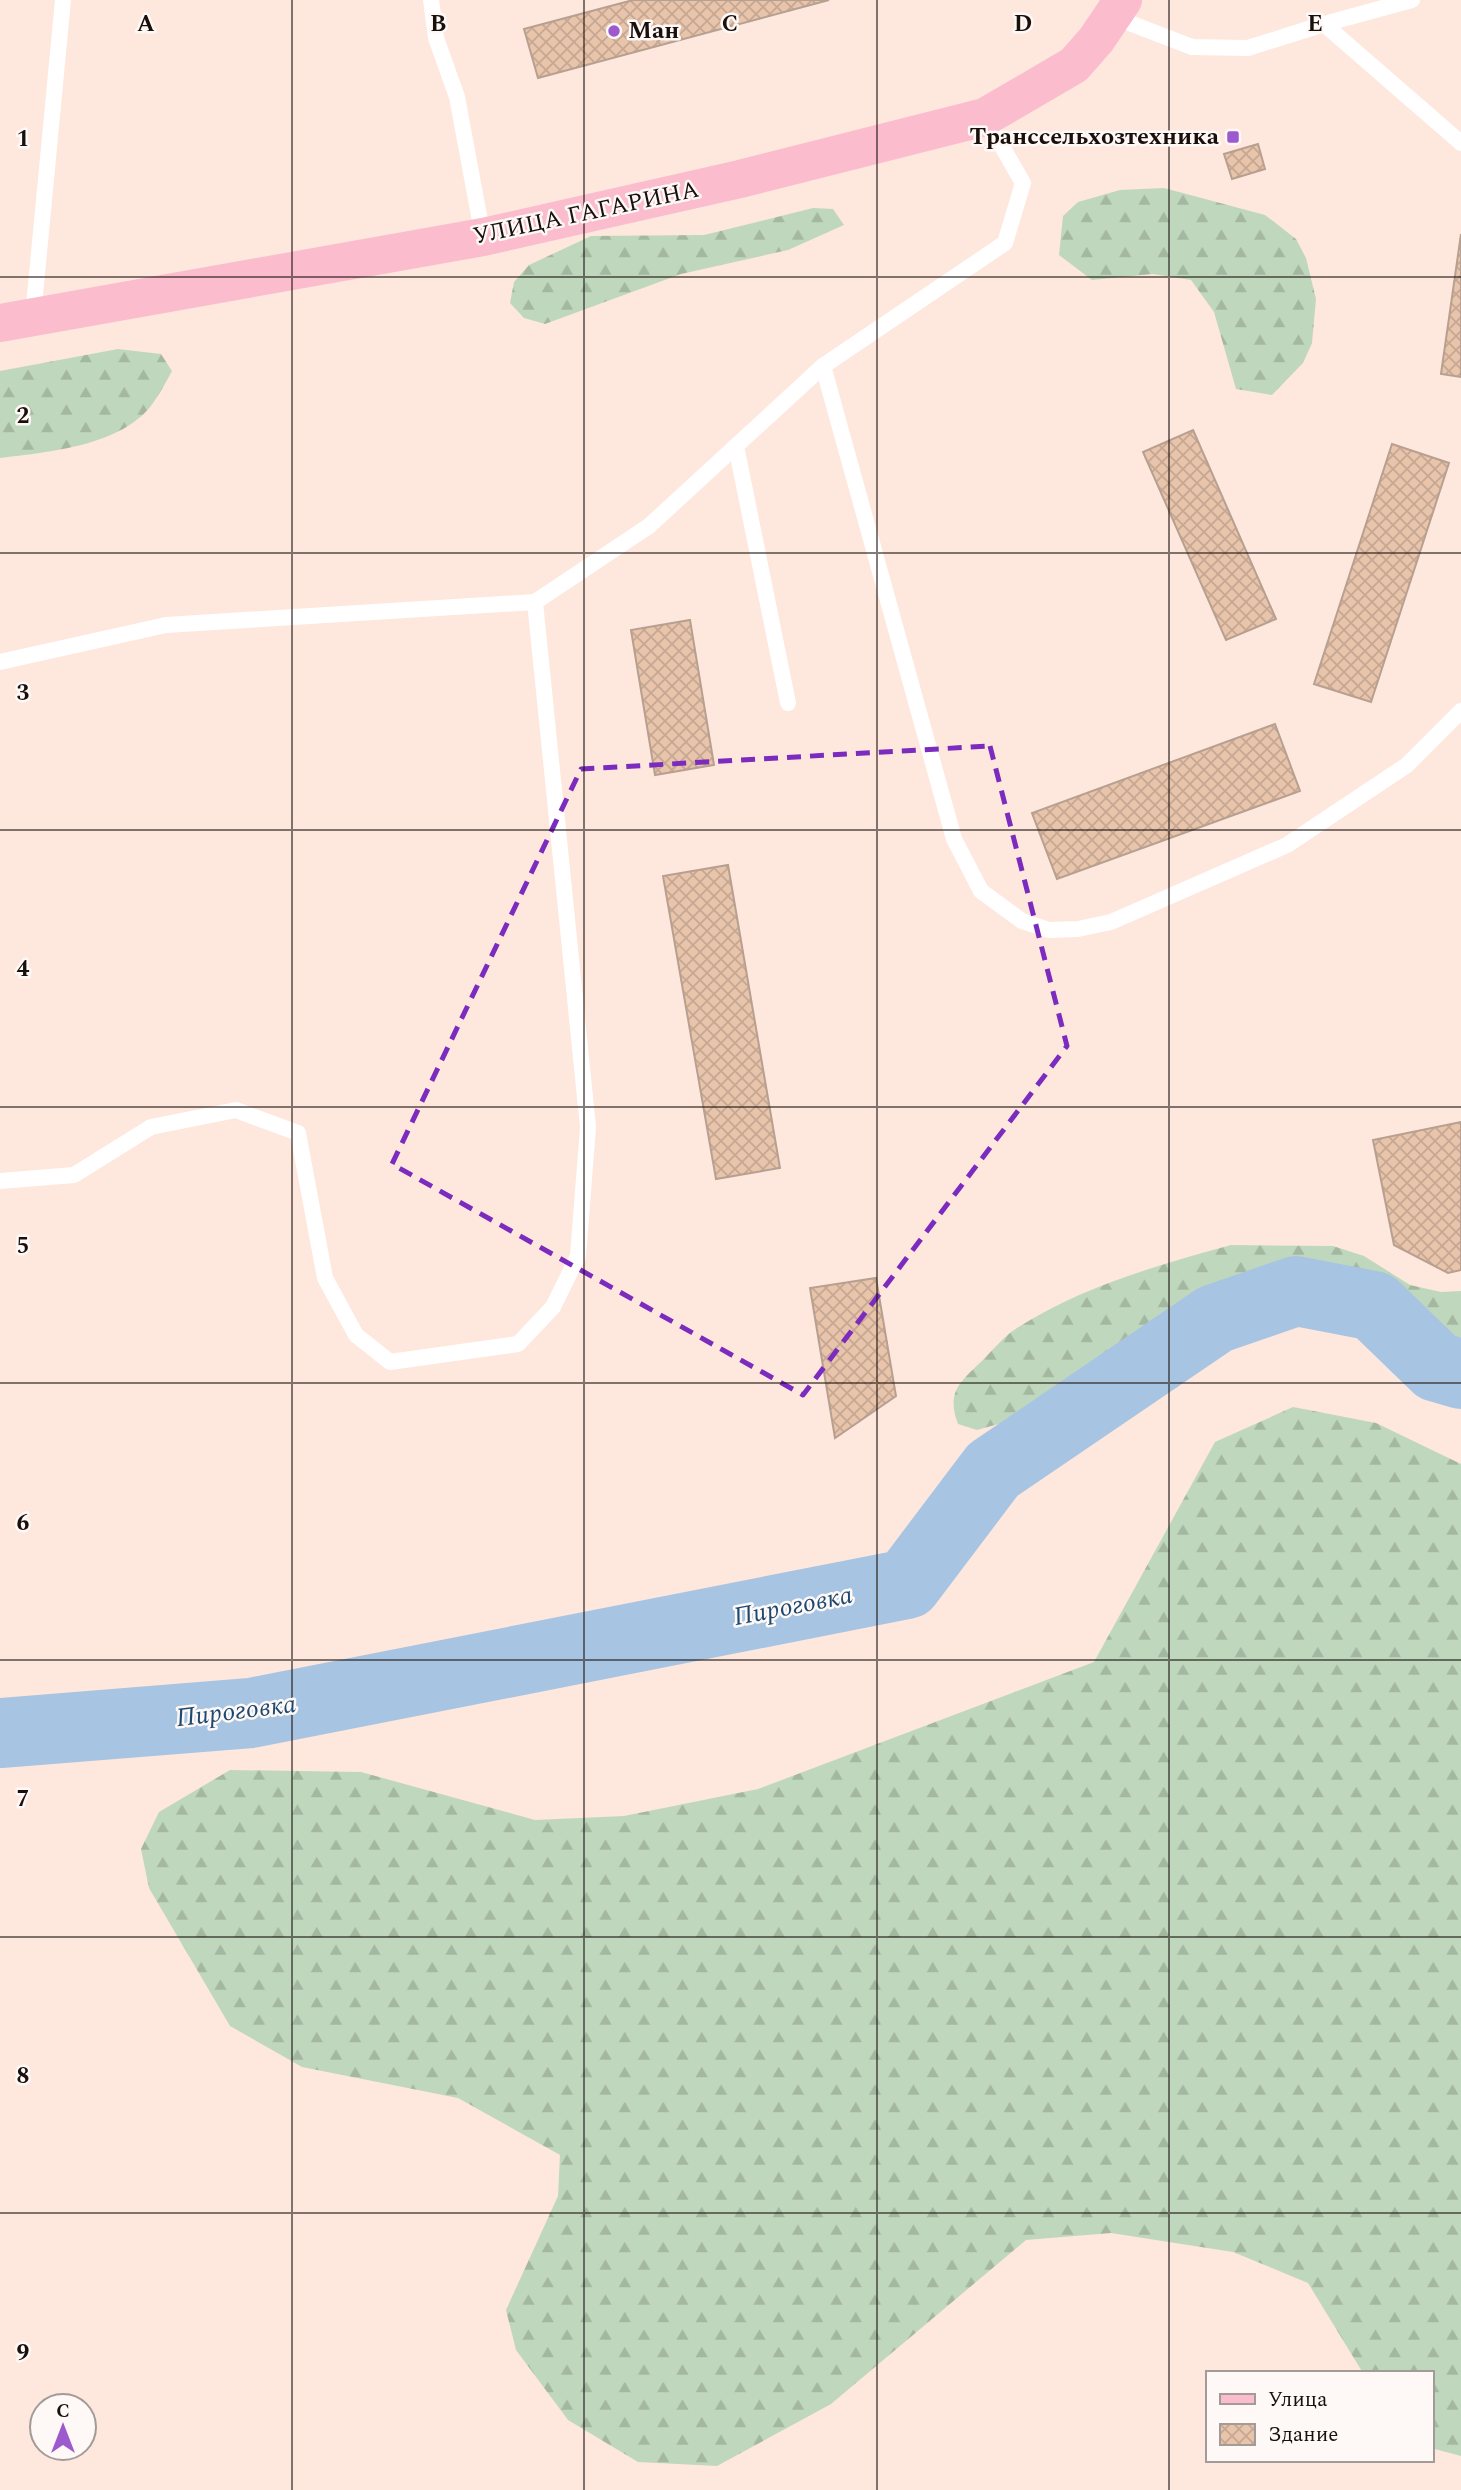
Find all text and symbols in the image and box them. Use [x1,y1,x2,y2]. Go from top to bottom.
text: A [137,7,155,42]
text: B [430,7,446,42]
text: C [722,7,738,42]
text: D [1014,7,1032,42]
text: E [1307,7,1323,42]
place label: Ман [628,13,679,49]
marker: Ман [606,23,622,39]
place label: Транссельхозтехника [970,119,1220,155]
text: 1 [17,122,29,157]
marker: Транссельхозтехника [1225,129,1241,145]
street label: УЛИЦА ГАГАРИНА [470,171,702,255]
text: 2 [17,399,30,434]
text: 3 [17,676,30,711]
text: 4 [17,952,30,987]
text: 5 [17,1229,29,1264]
text: 6 [17,1506,30,1541]
water label: Пироговка [730,1575,856,1637]
water label: Пироговка [174,1684,298,1738]
text: 7 [17,1782,29,1817]
text: 8 [17,2059,29,2094]
text: 9 [17,2336,30,2371]
legend [1206,2371,1433,2462]
text: Улица [1268,2384,1328,2416]
north arrow [28,2392,98,2462]
text: С [56,2397,70,2426]
text: Здание [1268,2419,1338,2451]

